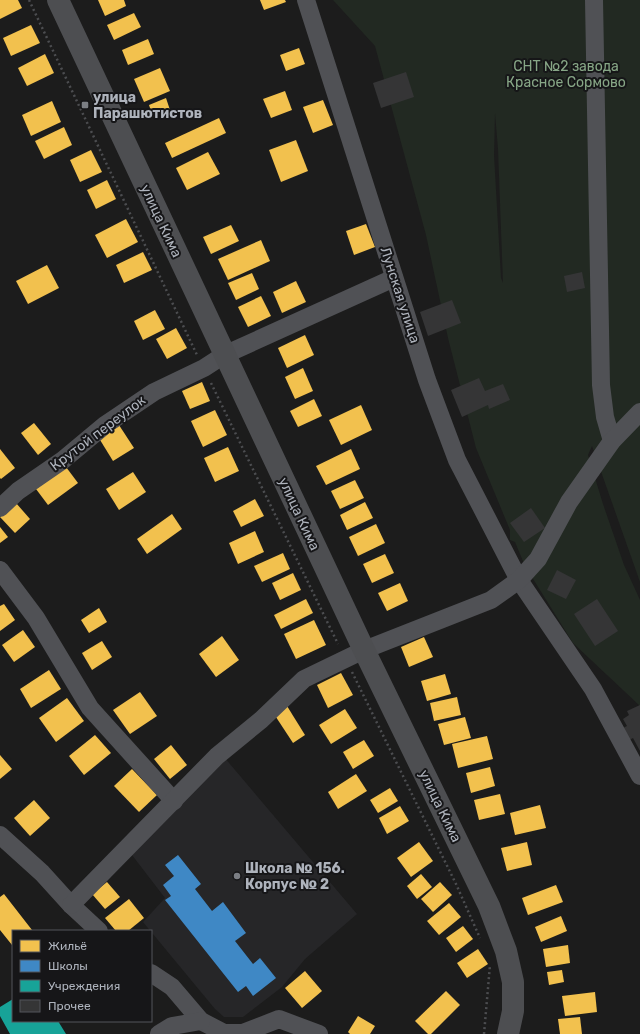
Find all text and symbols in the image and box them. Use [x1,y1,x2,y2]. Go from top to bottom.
park label: СНТ №2 завода Красное Сормово [506,58,626,91]
place label: улица Парашютистов [93,89,202,122]
marker: улица Парашютистов [80,100,90,110]
street label: улица Кима [137,182,185,260]
street label: Лунская улица [376,245,424,345]
street label: Крутой переулок [47,391,149,474]
street label: улица Кима [275,475,323,553]
street label: улица Кима [415,767,465,845]
place label: Школа № 156. Корпус № 2 [245,860,345,893]
marker: Школа № 156. Корпус № 2 [232,871,242,881]
legend [12,930,152,1022]
text: Жильё [48,939,87,953]
text: Школы [48,959,88,973]
text: Учреждения [48,979,120,993]
text: Прочее [48,999,91,1013]

